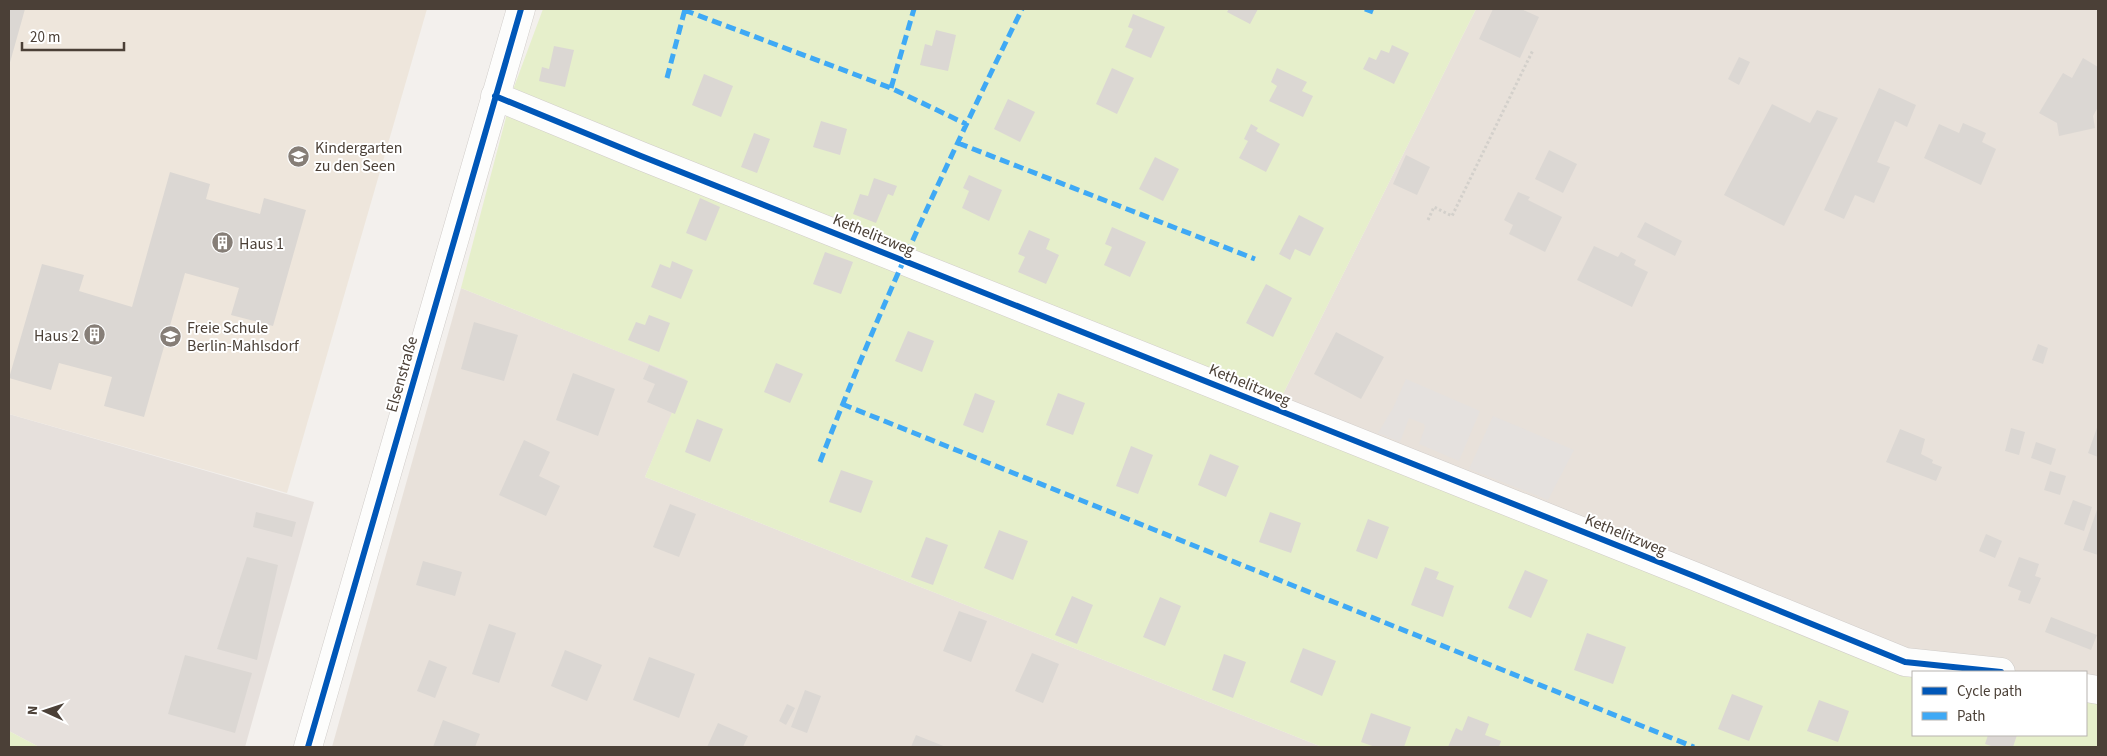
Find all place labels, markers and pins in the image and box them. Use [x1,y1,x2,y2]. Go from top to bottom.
place label: Kindergarten zu den Seen [315,137,402,177]
school or university icon: Kindergarten zu den Seen [287,144,311,168]
building icon: Haus 1 [211,231,235,255]
place label: Haus 1 [239,233,284,255]
place label: Freie Schule Berlin-Mahlsdorf [187,317,300,357]
building icon: Haus 2 [83,323,107,347]
school or university icon: Freie Schule Berlin-Mahlsdorf [159,324,183,348]
place label: Haus 2 [34,325,79,347]

